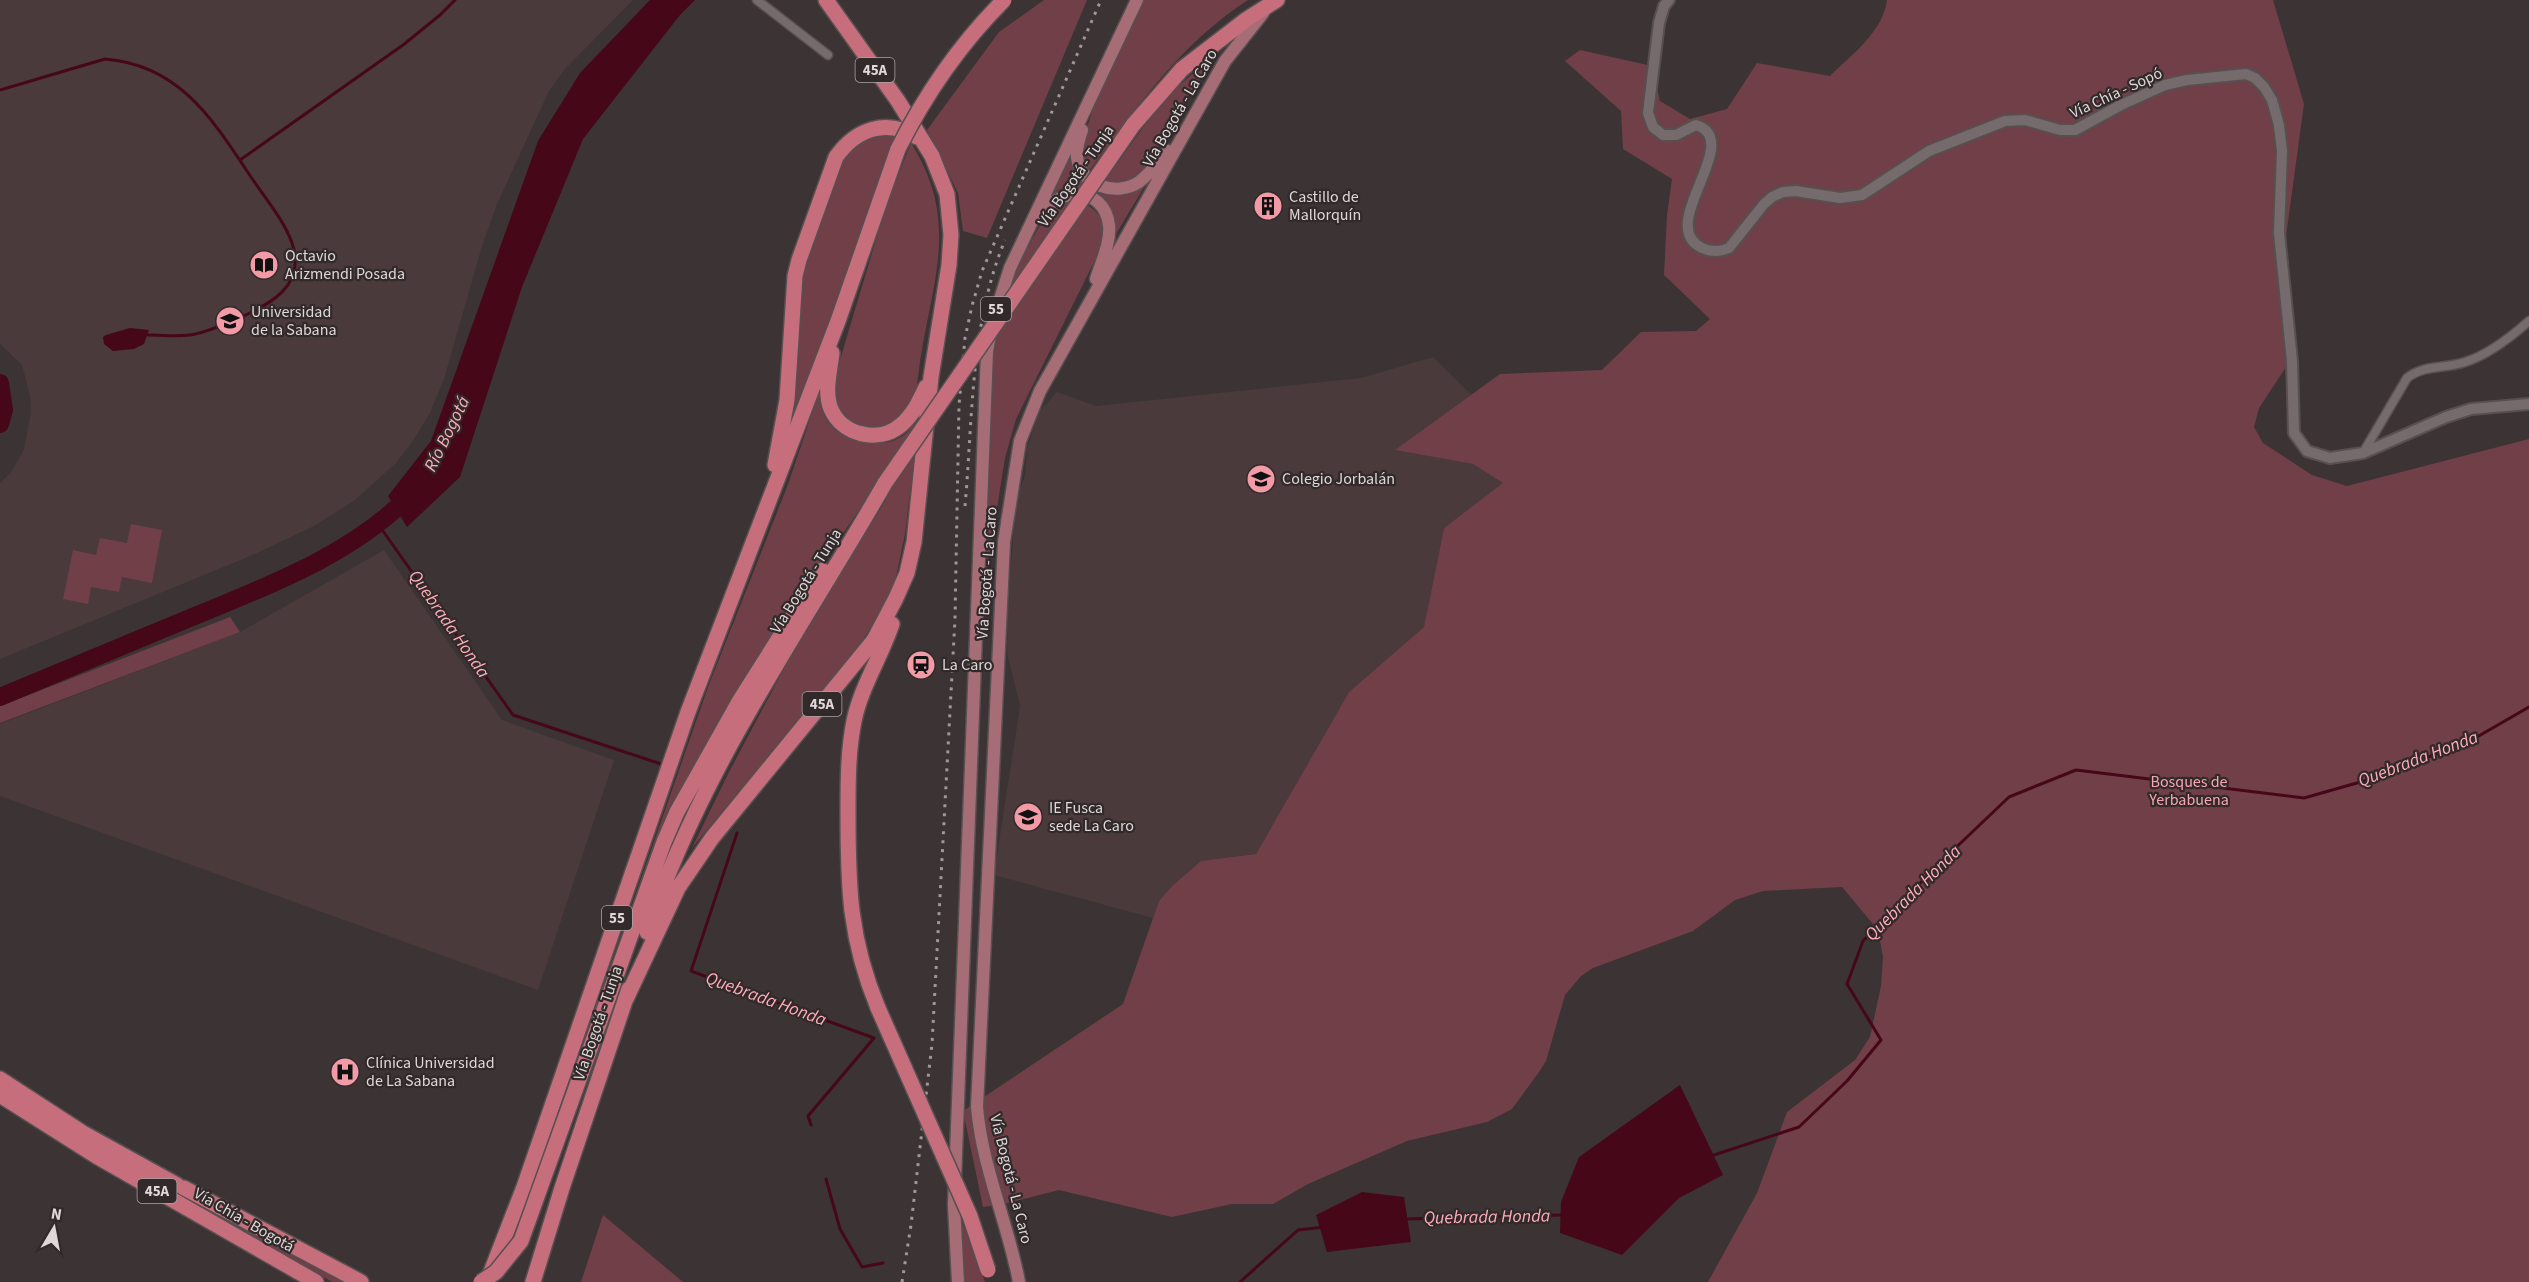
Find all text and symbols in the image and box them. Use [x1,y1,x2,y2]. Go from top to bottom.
street label: Vía Bogotá - La Caro [1137,45,1223,171]
road number: 45A [856,58,894,82]
street label: Vía Chía - Sopó [2066,62,2166,124]
street label: Vía Bogotá - Tunja [1033,121,1119,231]
place label: Castillo de Mallorquín [1289,186,1361,226]
building icon: Castillo de Mallorquín [1252,190,1284,222]
place label: Octavio Arizmendi Posada [285,245,405,285]
library icon: Octavio Arizmendi Posada [248,249,280,281]
road number: 55 [981,297,1011,321]
place label: Universidad de la Sabana [251,301,336,341]
school or university icon: Universidad de la Sabana [214,305,246,337]
water label: Río Bogotá [418,392,476,476]
school or university icon: Colegio Jorbalán [1245,463,1277,495]
place label: Colegio Jorbalán [1282,468,1395,490]
street label: Vía Bogotá - La Caro [971,506,1003,640]
street label: Vía Bogotá - Tunja [765,524,847,638]
water label: Quebrada Honda [402,565,496,683]
station icon: La Caro [905,649,937,681]
place label: La Caro [942,654,992,676]
road number: 45A [802,692,842,716]
water label: Quebrada Honda [2354,724,2482,793]
park label: Bosques de Yerbabuena [2148,771,2229,811]
place label: IE Fusca sede La Caro [1049,797,1134,837]
school or university icon: IE Fusca sede La Caro [1012,801,1044,833]
water label: Quebrada Honda [1859,839,1967,947]
road number: 55 [602,906,632,930]
street label: Vía Bogotá - Tunja [568,963,628,1083]
water label: Quebrada Honda [702,966,830,1033]
place label: Clínica Universidad de La Sabana [366,1052,495,1092]
hospital icon: Clínica Universidad de La Sabana [329,1056,361,1088]
street label: Vía Bogotá - La Caro [984,1112,1038,1246]
road number: 45A [138,1179,176,1203]
street label: Vía Chía - Bogotá [190,1182,298,1258]
north arrow [24,1198,84,1258]
text: N [49,1202,64,1226]
water label: Quebrada Honda [1423,1203,1551,1231]

